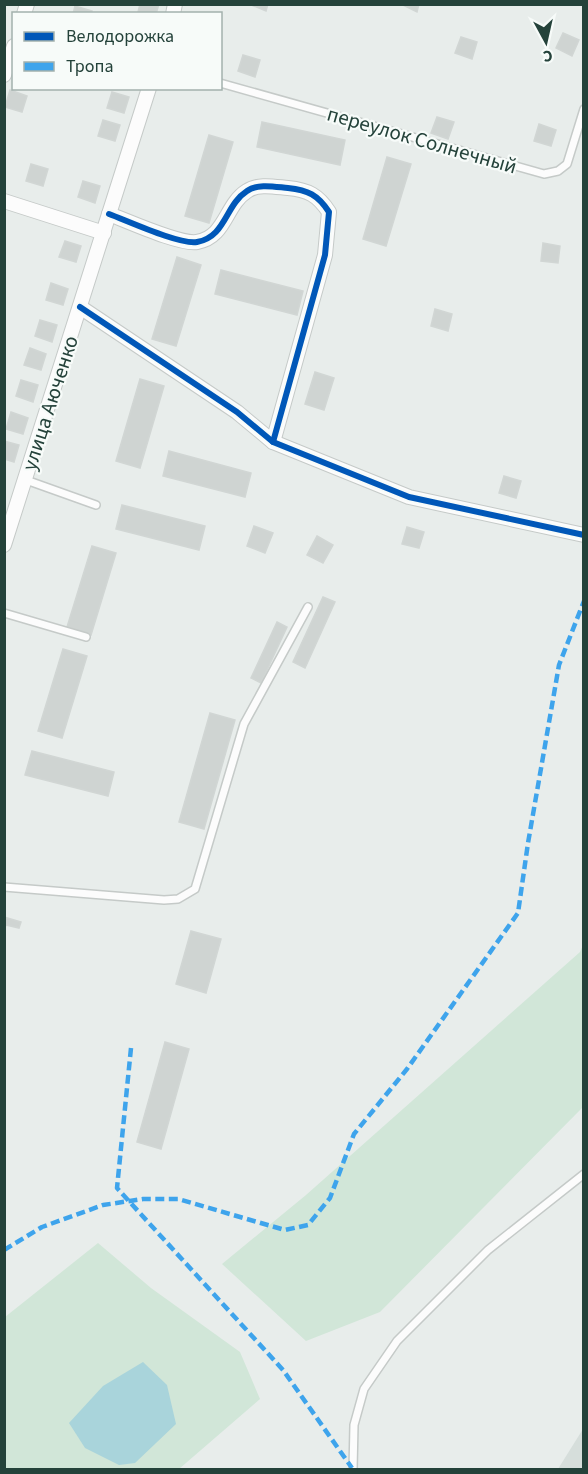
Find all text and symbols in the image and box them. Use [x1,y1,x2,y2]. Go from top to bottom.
legend [12,12,222,90]
north arrow [516,12,576,72]
text: Велодорожка [66,24,174,49]
text: С [542,44,554,67]
text: Тропа [66,54,114,79]
street label: переулок Солнечный [324,99,520,181]
street label: улица Аюченко [14,332,86,474]

